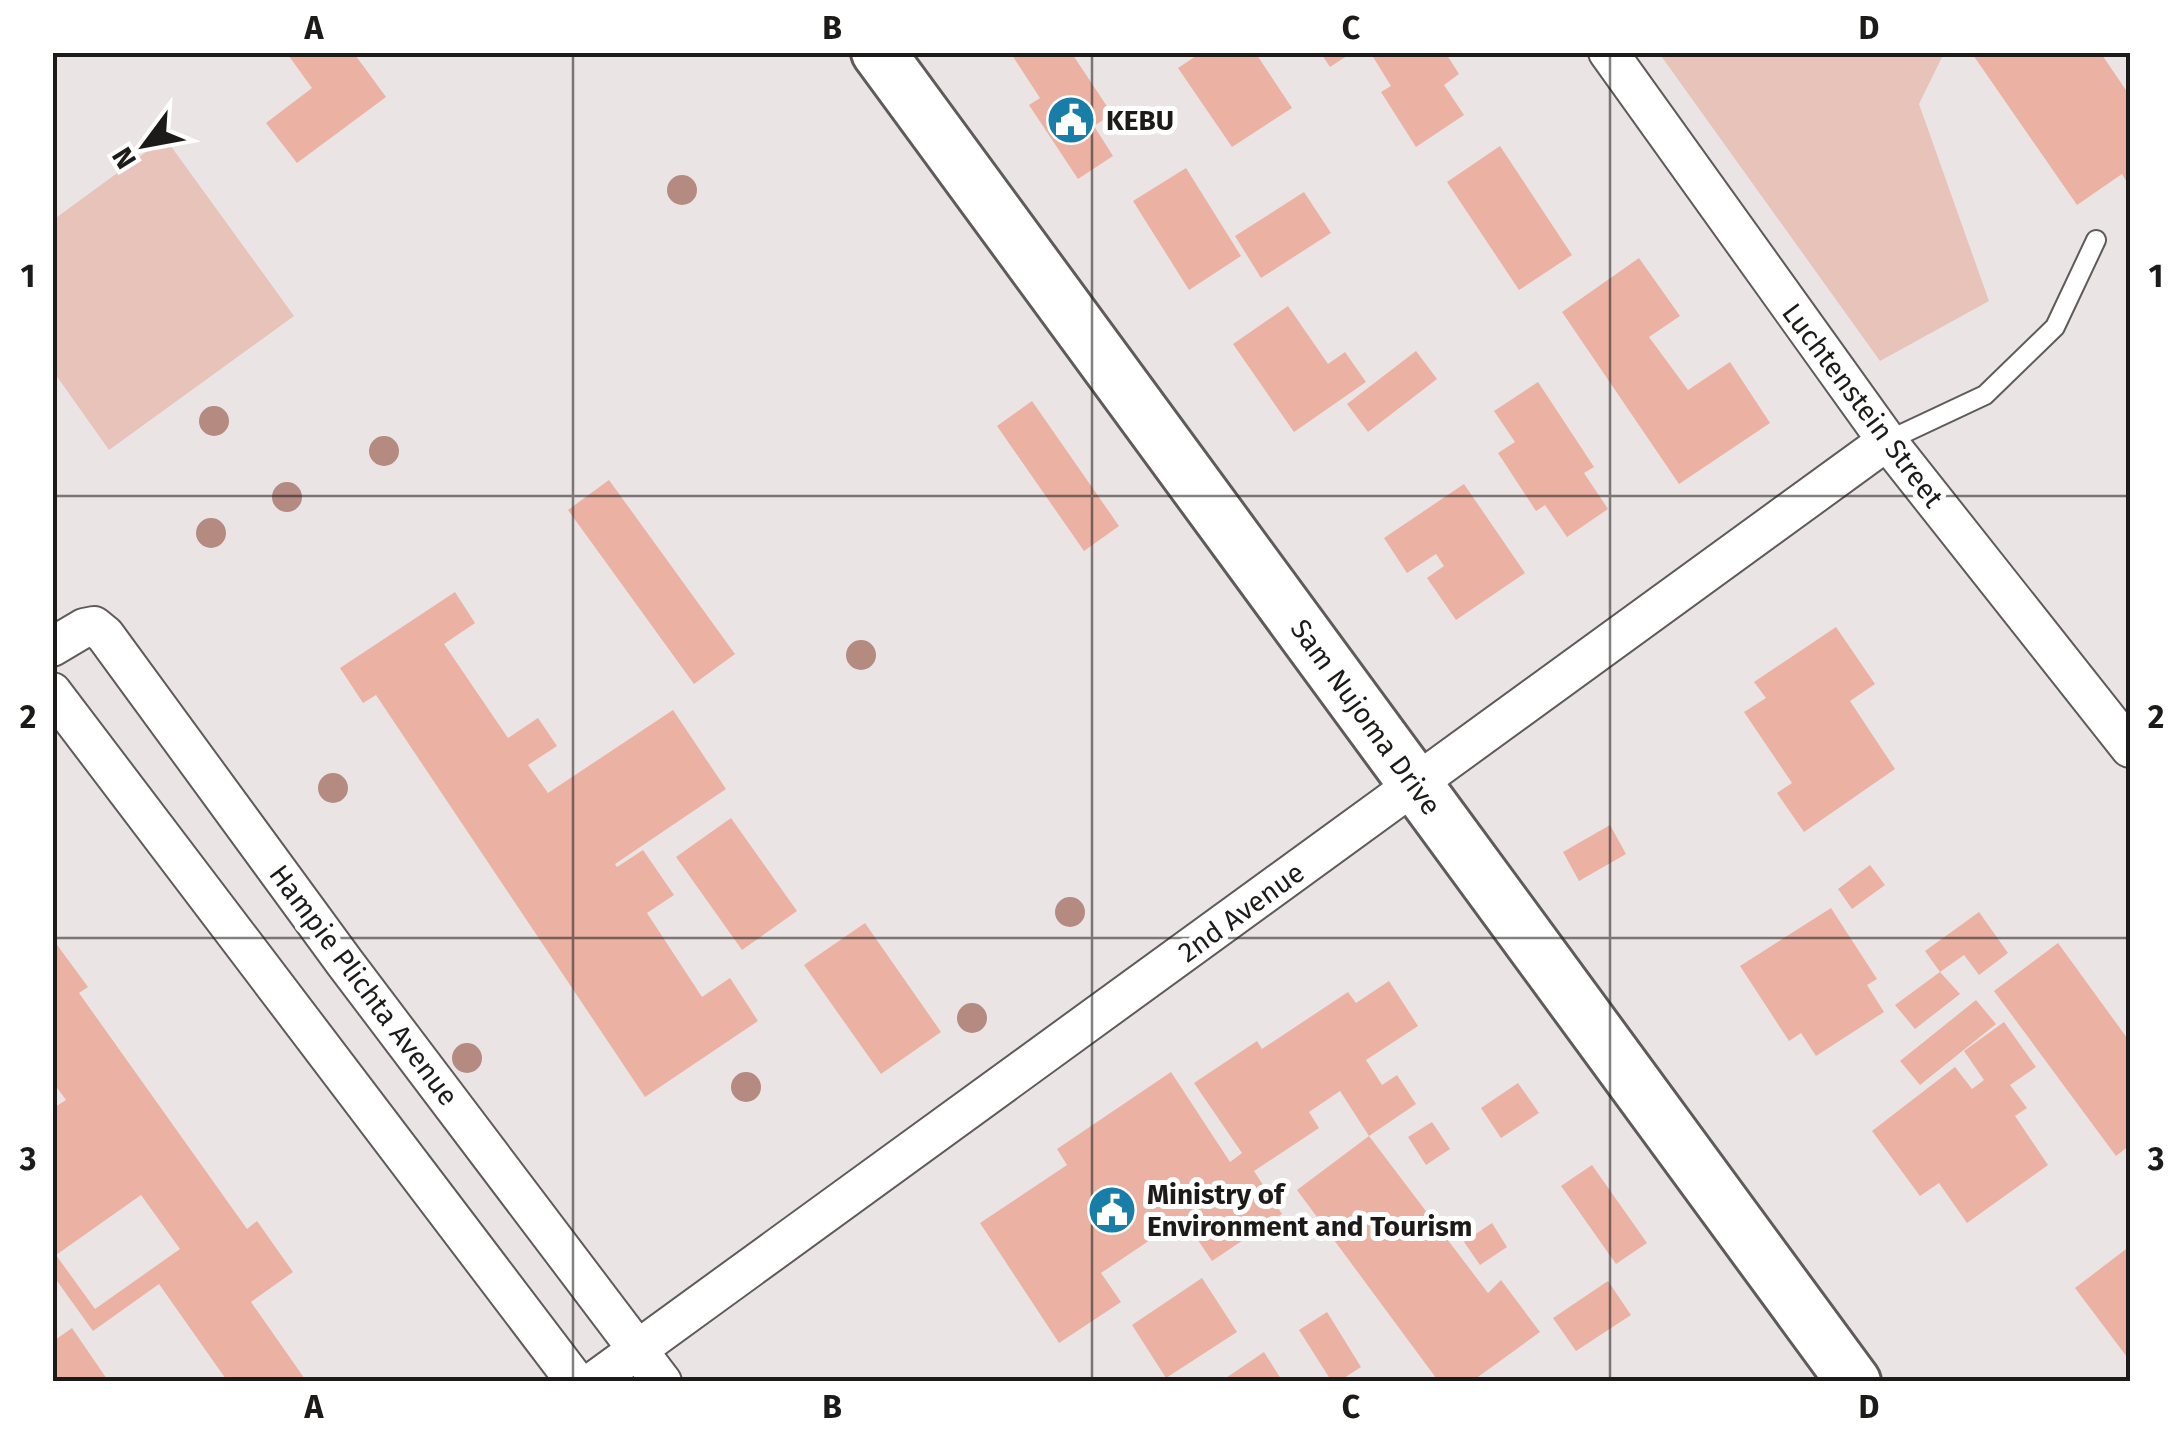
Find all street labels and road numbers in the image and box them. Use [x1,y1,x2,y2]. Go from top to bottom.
street label: Luchtenstein Street [1775,297,1951,514]
street label: Sam Nujoma Drive [1284,613,1448,822]
street label: 2nd Avenue [1172,856,1311,969]
street label: Hampie Plichta Avenue [262,858,465,1112]

